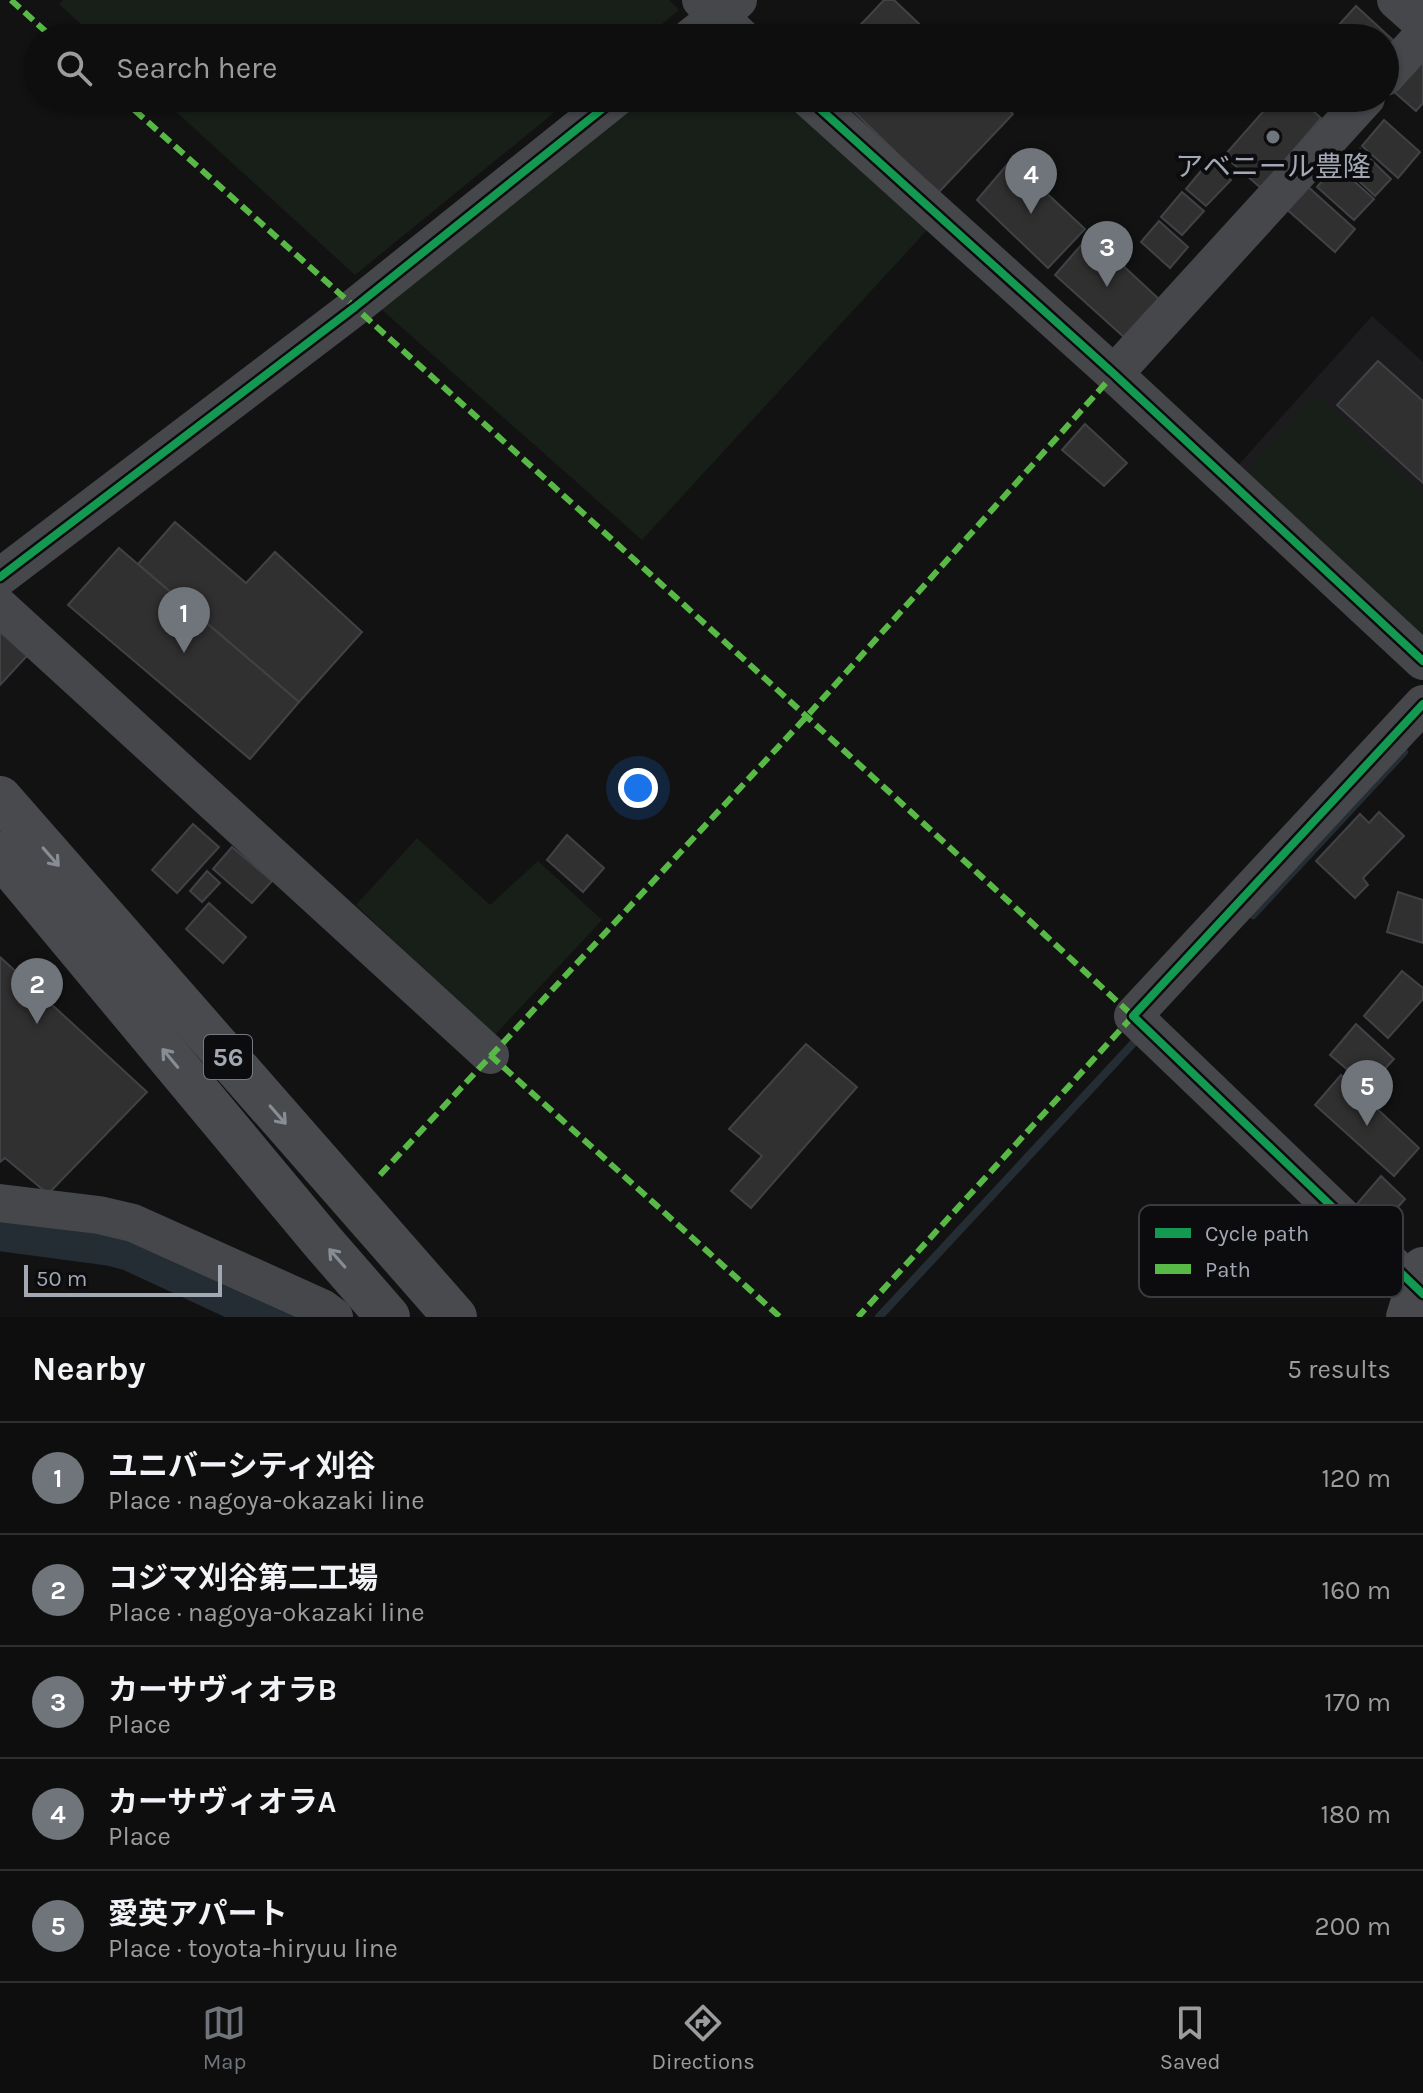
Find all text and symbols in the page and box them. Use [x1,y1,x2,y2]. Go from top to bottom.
search box [24,24,1399,112]
icon: search [52,46,96,90]
text: Search here [116,50,277,86]
marker: アベニール豊隆 [1264,128,1282,146]
pin: 4 [1005,148,1057,214]
place label: アベニール豊隆 [1175,150,1371,183]
pin: 3 [1081,221,1133,287]
pin: 1 [158,587,210,653]
your location [618,768,658,808]
one-way arrow [42,846,60,866]
pin: 2 [11,958,63,1024]
road number: 56 [204,1035,252,1079]
one-way arrow [161,1049,179,1069]
pin: 5 [1341,1060,1393,1126]
one-way arrow [269,1105,287,1125]
legend [1139,1205,1403,1297]
text: Cycle path [1205,1221,1309,1247]
one-way arrow [328,1249,346,1269]
text: Path [1205,1257,1251,1283]
scale bar [24,1261,222,1297]
text: 50 m [36,1266,87,1292]
text: Nearby [32,1349,146,1389]
text: 5 results [1287,1354,1391,1385]
text: ユニバーシティ刈谷 [108,1448,376,1484]
text: 1 [53,1463,63,1494]
text: 120 m [1321,1463,1391,1494]
text: Place · nagoya-okazaki line [108,1485,425,1516]
text: コジマ刈谷第二工場 [108,1560,378,1596]
text: 2 [50,1575,66,1606]
text: 160 m [1322,1575,1391,1606]
text: Place · nagoya-okazaki line [108,1597,425,1628]
text: カーサヴィオラB [108,1672,337,1708]
text: 3 [50,1687,66,1718]
text: 170 m [1324,1687,1391,1718]
text: Place [108,1709,171,1740]
text: カーサヴィオラA [108,1784,336,1820]
text: 4 [50,1799,66,1830]
text: 180 m [1321,1799,1391,1830]
text: Place [108,1821,171,1852]
text: 愛英アパート [108,1896,287,1932]
text: 5 [50,1911,66,1942]
text: 200 m [1315,1911,1391,1942]
text: Place · toyota-hiryuu line [108,1933,398,1964]
tab: Map [202,2001,246,2075]
tab: Directions [651,2001,755,2075]
tab: Saved [1160,2001,1221,2075]

